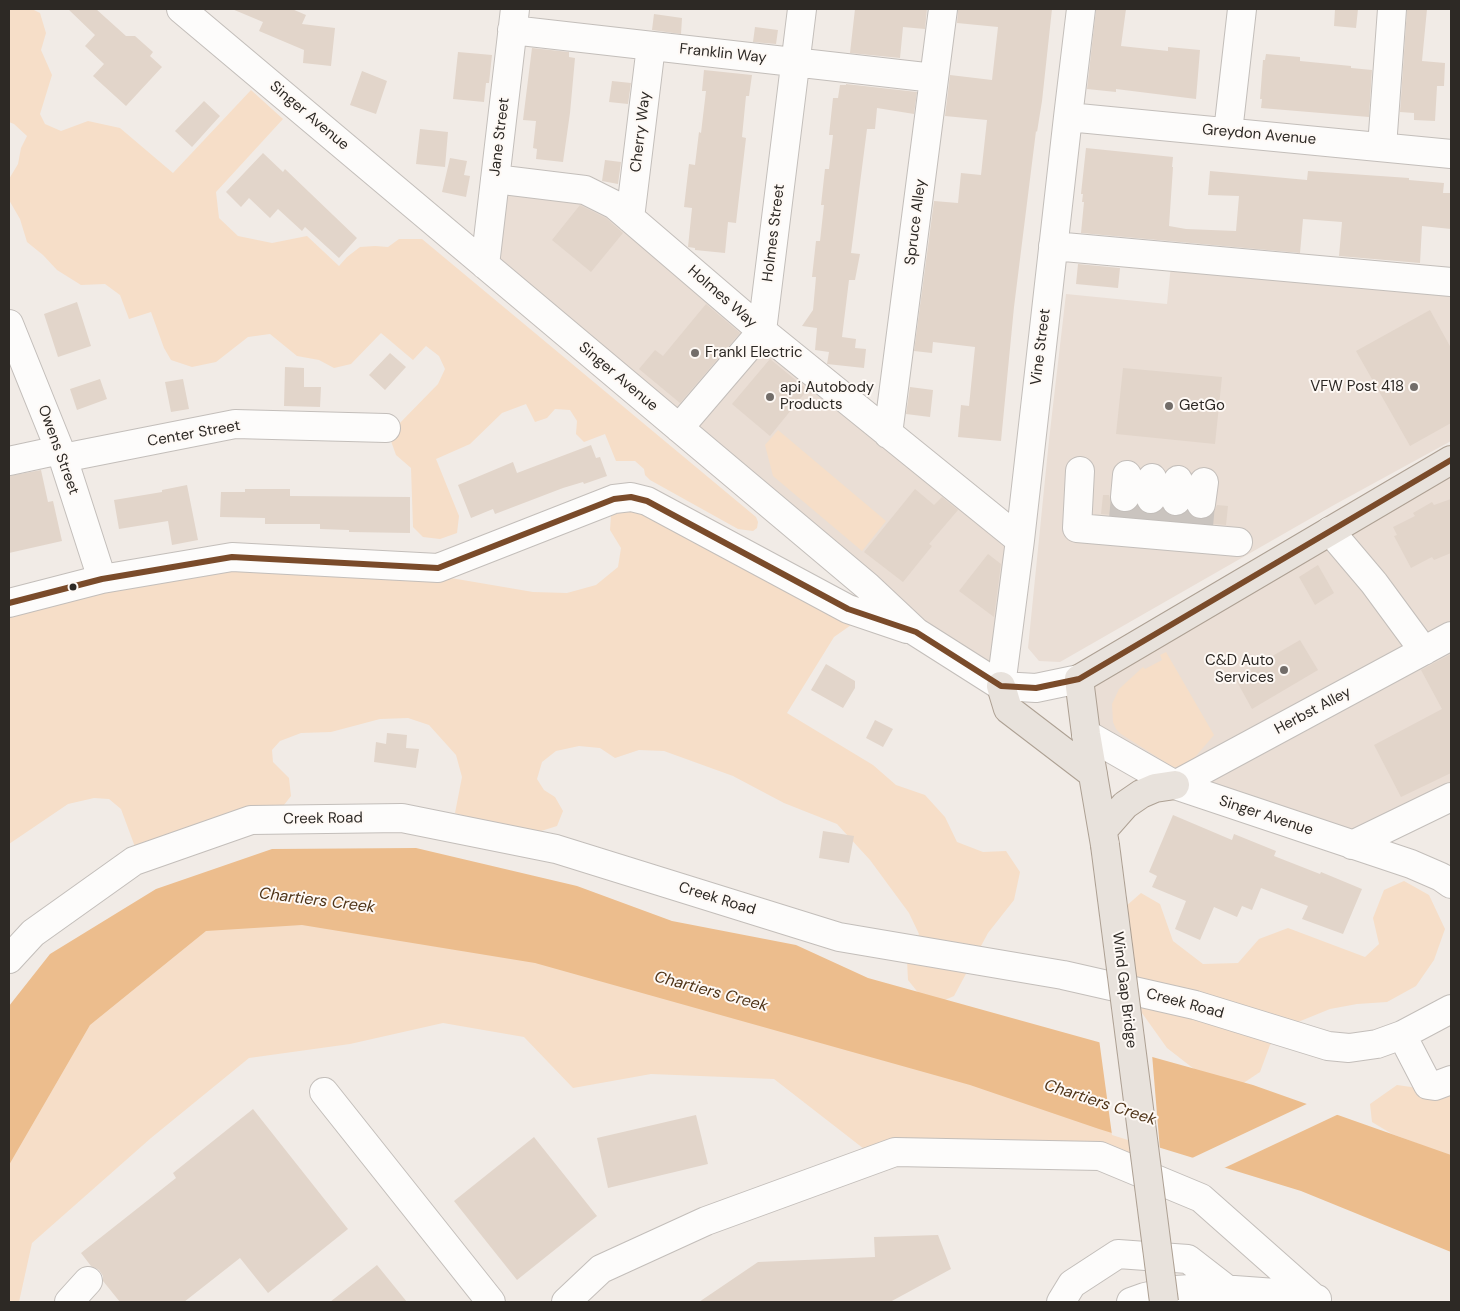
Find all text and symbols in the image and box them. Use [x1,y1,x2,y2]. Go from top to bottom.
street label: Franklin Way [679,40,767,68]
street label: Singer Avenue [266,78,352,154]
street label: Cherry Way [627,91,655,173]
street label: Jane Street [486,97,514,177]
street label: Greydon Avenue [1201,121,1317,149]
street label: Spruce Alley [902,178,930,266]
street label: Holmes Street [759,183,789,283]
street label: Holmes Way [684,262,760,332]
street label: Vine Street [1027,308,1055,386]
street label: Singer Avenue [575,339,661,415]
place label: Frankl Electric [705,344,803,362]
marker: Frankl Electric [689,347,701,359]
place label: VFW Post 418 [1310,378,1404,396]
place label: api Autobody Products [780,379,874,414]
marker: VFW Post 418 [1408,381,1420,393]
marker: api Autobody Products [764,391,776,403]
place label: GetGo [1179,397,1225,415]
marker: GetGo [1163,400,1175,412]
street label: Owens Street [33,403,83,497]
street label: Center Street [146,417,242,451]
unlabelled marker [68,582,78,592]
place label: C&D Auto Services [1205,652,1274,687]
marker: C&D Auto Services [1278,664,1290,676]
street label: Herbst Alley [1272,683,1354,739]
street label: Singer Avenue [1217,792,1315,840]
street label: Creek Road [283,809,363,829]
street label: Creek Road [676,879,758,919]
water label: Chartiers Creek [258,884,376,918]
street label: Wind Gap Bridge [1108,931,1140,1049]
water label: Chartiers Creek [652,968,770,1016]
street label: Creek Road [1144,985,1226,1023]
water label: Chartiers Creek [1041,1076,1159,1130]

